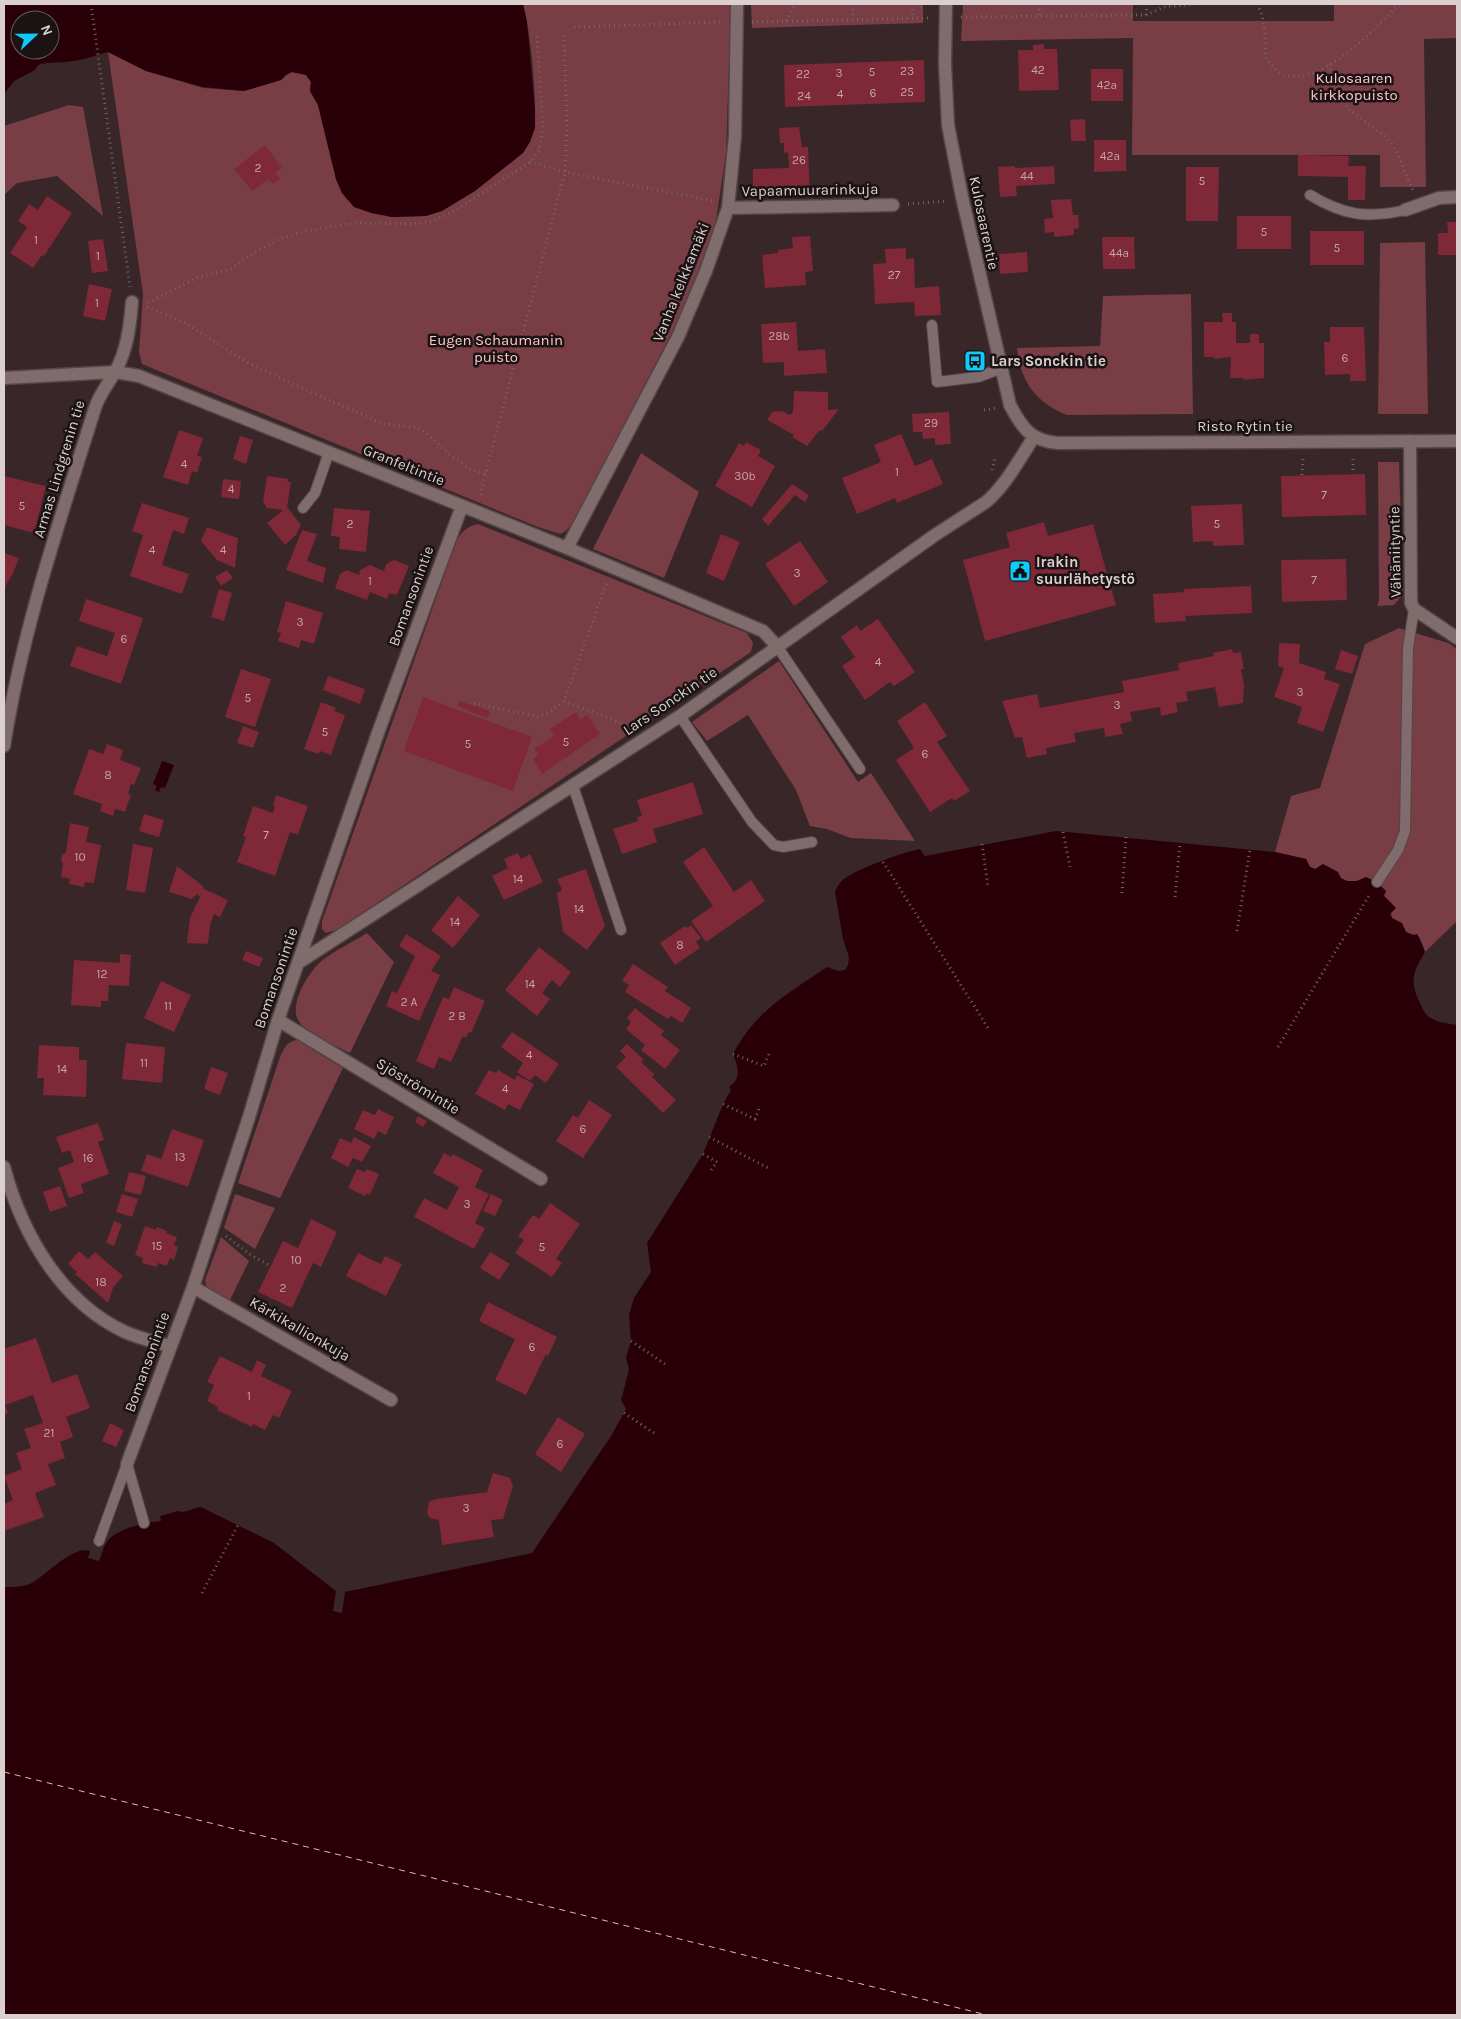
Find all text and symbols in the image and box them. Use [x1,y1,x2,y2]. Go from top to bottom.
north arrow [10,10,60,60]
text: N [37,22,56,38]
house number: 42 [1031,63,1045,77]
house number: 23 [900,64,914,78]
house number: 5 [869,65,876,79]
house number: 3 [835,66,843,80]
house number: 22 [796,67,810,81]
park label: Kulosaaren kirkkopuisto [1310,69,1398,104]
house number: 42a [1097,78,1117,92]
house number: 25 [900,85,914,99]
house number: 6 [870,86,877,100]
house number: 4 [837,87,844,101]
house number: 24 [797,89,811,103]
house number: 42a [1100,149,1120,163]
house number: 26 [792,153,806,167]
house number: 2 [255,161,262,175]
house number: 44 [1020,169,1034,183]
house number: 5 [1199,174,1206,188]
street label: Kulosaarentie [965,175,1003,271]
street label: Vapaamuurarinkuja [741,180,879,200]
street label: Vanha kelkkamäki [649,220,713,344]
house number: 5 [1261,225,1268,239]
house number: 1 [34,233,38,247]
house number: 5 [1334,241,1341,255]
house number: 44a [1109,246,1129,260]
house number: 1 [96,249,100,263]
house number: 27 [888,268,901,282]
house number: 1 [95,296,99,310]
house number: 28b [768,329,790,343]
park label: Eugen Schaumanin puisto [429,331,563,366]
bus stop icon: Lars Sonckin tie [963,349,987,373]
house number: 6 [1342,351,1349,365]
place label: Lars Sonckin tie [991,352,1106,370]
street label: Armas Lindgrenin tie [30,398,88,540]
house number: 29 [924,416,938,430]
street label: Risto Rytin tie [1197,417,1293,435]
street label: Granfeltintie [361,440,447,490]
house number: 4 [181,457,188,471]
house number: 1 [895,465,899,479]
house number: 30b [734,469,756,483]
house number: 4 [228,482,235,496]
house number: 7 [1321,488,1327,502]
house number: 5 [19,499,26,513]
street label: Vähäniityntie [1385,506,1405,598]
house number: 2 [347,517,354,531]
house number: 5 [1214,517,1221,531]
house number: 4 [149,543,156,557]
house number: 4 [220,543,227,557]
street label: Bomansonintie [385,543,437,649]
place label: Irakin suurlähetystö [1036,553,1135,588]
public building icon: Irakin suurlähetystö [1008,559,1032,583]
house number: 3 [793,566,801,580]
house number: 7 [1311,573,1317,587]
house number: 1 [368,574,372,588]
house number: 3 [296,615,304,629]
house number: 6 [121,632,128,646]
house number: 4 [875,655,882,669]
street label: Lars Sonckin tie [620,663,720,739]
house number: 3 [1296,685,1304,699]
house number: 5 [245,691,252,705]
house number: 3 [1113,698,1121,712]
house number: 5 [322,725,329,739]
house number: 5 [563,735,570,749]
house number: 5 [465,737,472,751]
house number: 6 [922,747,929,761]
house number: 8 [104,768,112,782]
house number: 7 [263,828,269,842]
house number: 10 [74,850,86,864]
house number: 14 [513,872,524,886]
house number: 14 [574,902,585,916]
house number: 14 [450,915,461,929]
street label: Bomansonintie [250,925,302,1031]
house number: 8 [676,938,684,952]
house number: 12 [97,967,108,981]
house number: 14 [525,977,536,991]
house number: 2 A [401,995,417,1009]
house number: 11 [164,999,172,1013]
house number: 2 B [448,1009,466,1023]
house number: 4 [526,1048,533,1062]
street label: Sjöströmintie [373,1054,463,1118]
house number: 11 [140,1056,148,1070]
house number: 14 [57,1062,68,1076]
house number: 4 [502,1082,509,1096]
house number: 6 [580,1122,587,1136]
house number: 13 [174,1150,186,1164]
house number: 16 [83,1151,94,1165]
house number: 3 [463,1197,471,1211]
house number: 15 [152,1239,163,1253]
house number: 5 [539,1240,546,1254]
house number: 10 [290,1253,302,1267]
house number: 18 [95,1275,107,1289]
house number: 2 [280,1281,287,1295]
street label: Kärkikallionkuja [247,1293,353,1365]
street label: Bomansonintie [121,1309,173,1415]
house number: 6 [529,1340,536,1354]
house number: 1 [247,1389,251,1403]
house number: 21 [44,1426,54,1440]
house number: 6 [557,1437,564,1451]
house number: 3 [462,1501,470,1515]

